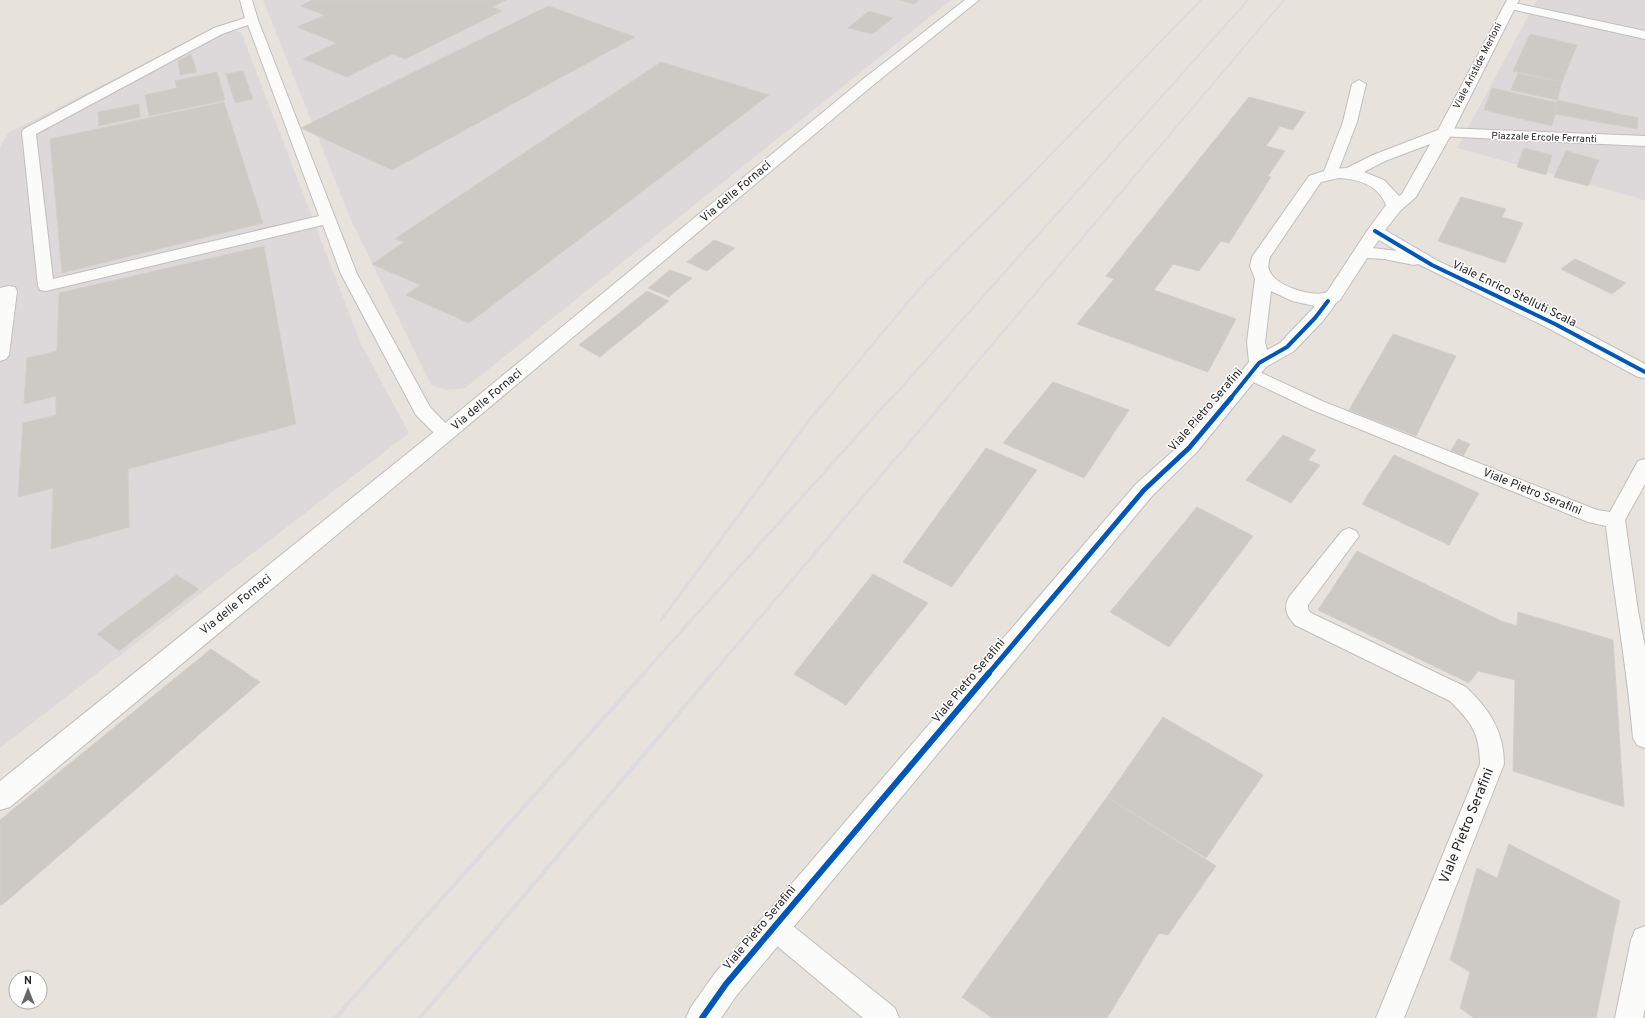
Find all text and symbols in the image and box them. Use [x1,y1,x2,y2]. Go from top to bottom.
street label: Viale Aristide Merloni [1451,21,1505,111]
street label: Piazzale Ercole Ferranti [1491,130,1597,146]
street label: Via delle Fornaci [697,158,775,226]
street label: Viale Enrico Stelluti Scala [1449,257,1579,331]
street label: Viale Pietro Serafini [1165,365,1247,455]
street label: Via delle Fornaci [448,366,526,434]
street label: Viale Pietro Serafini [1480,465,1584,519]
street label: Via delle Fornaci [197,571,275,639]
street label: Viale Pietro Serafini [929,635,1009,727]
street label: Viale Pietro Serafini [1436,766,1498,886]
street label: Viale Pietro Serafini [720,882,800,974]
north arrow [8,970,48,1010]
text: N [24,974,32,988]

